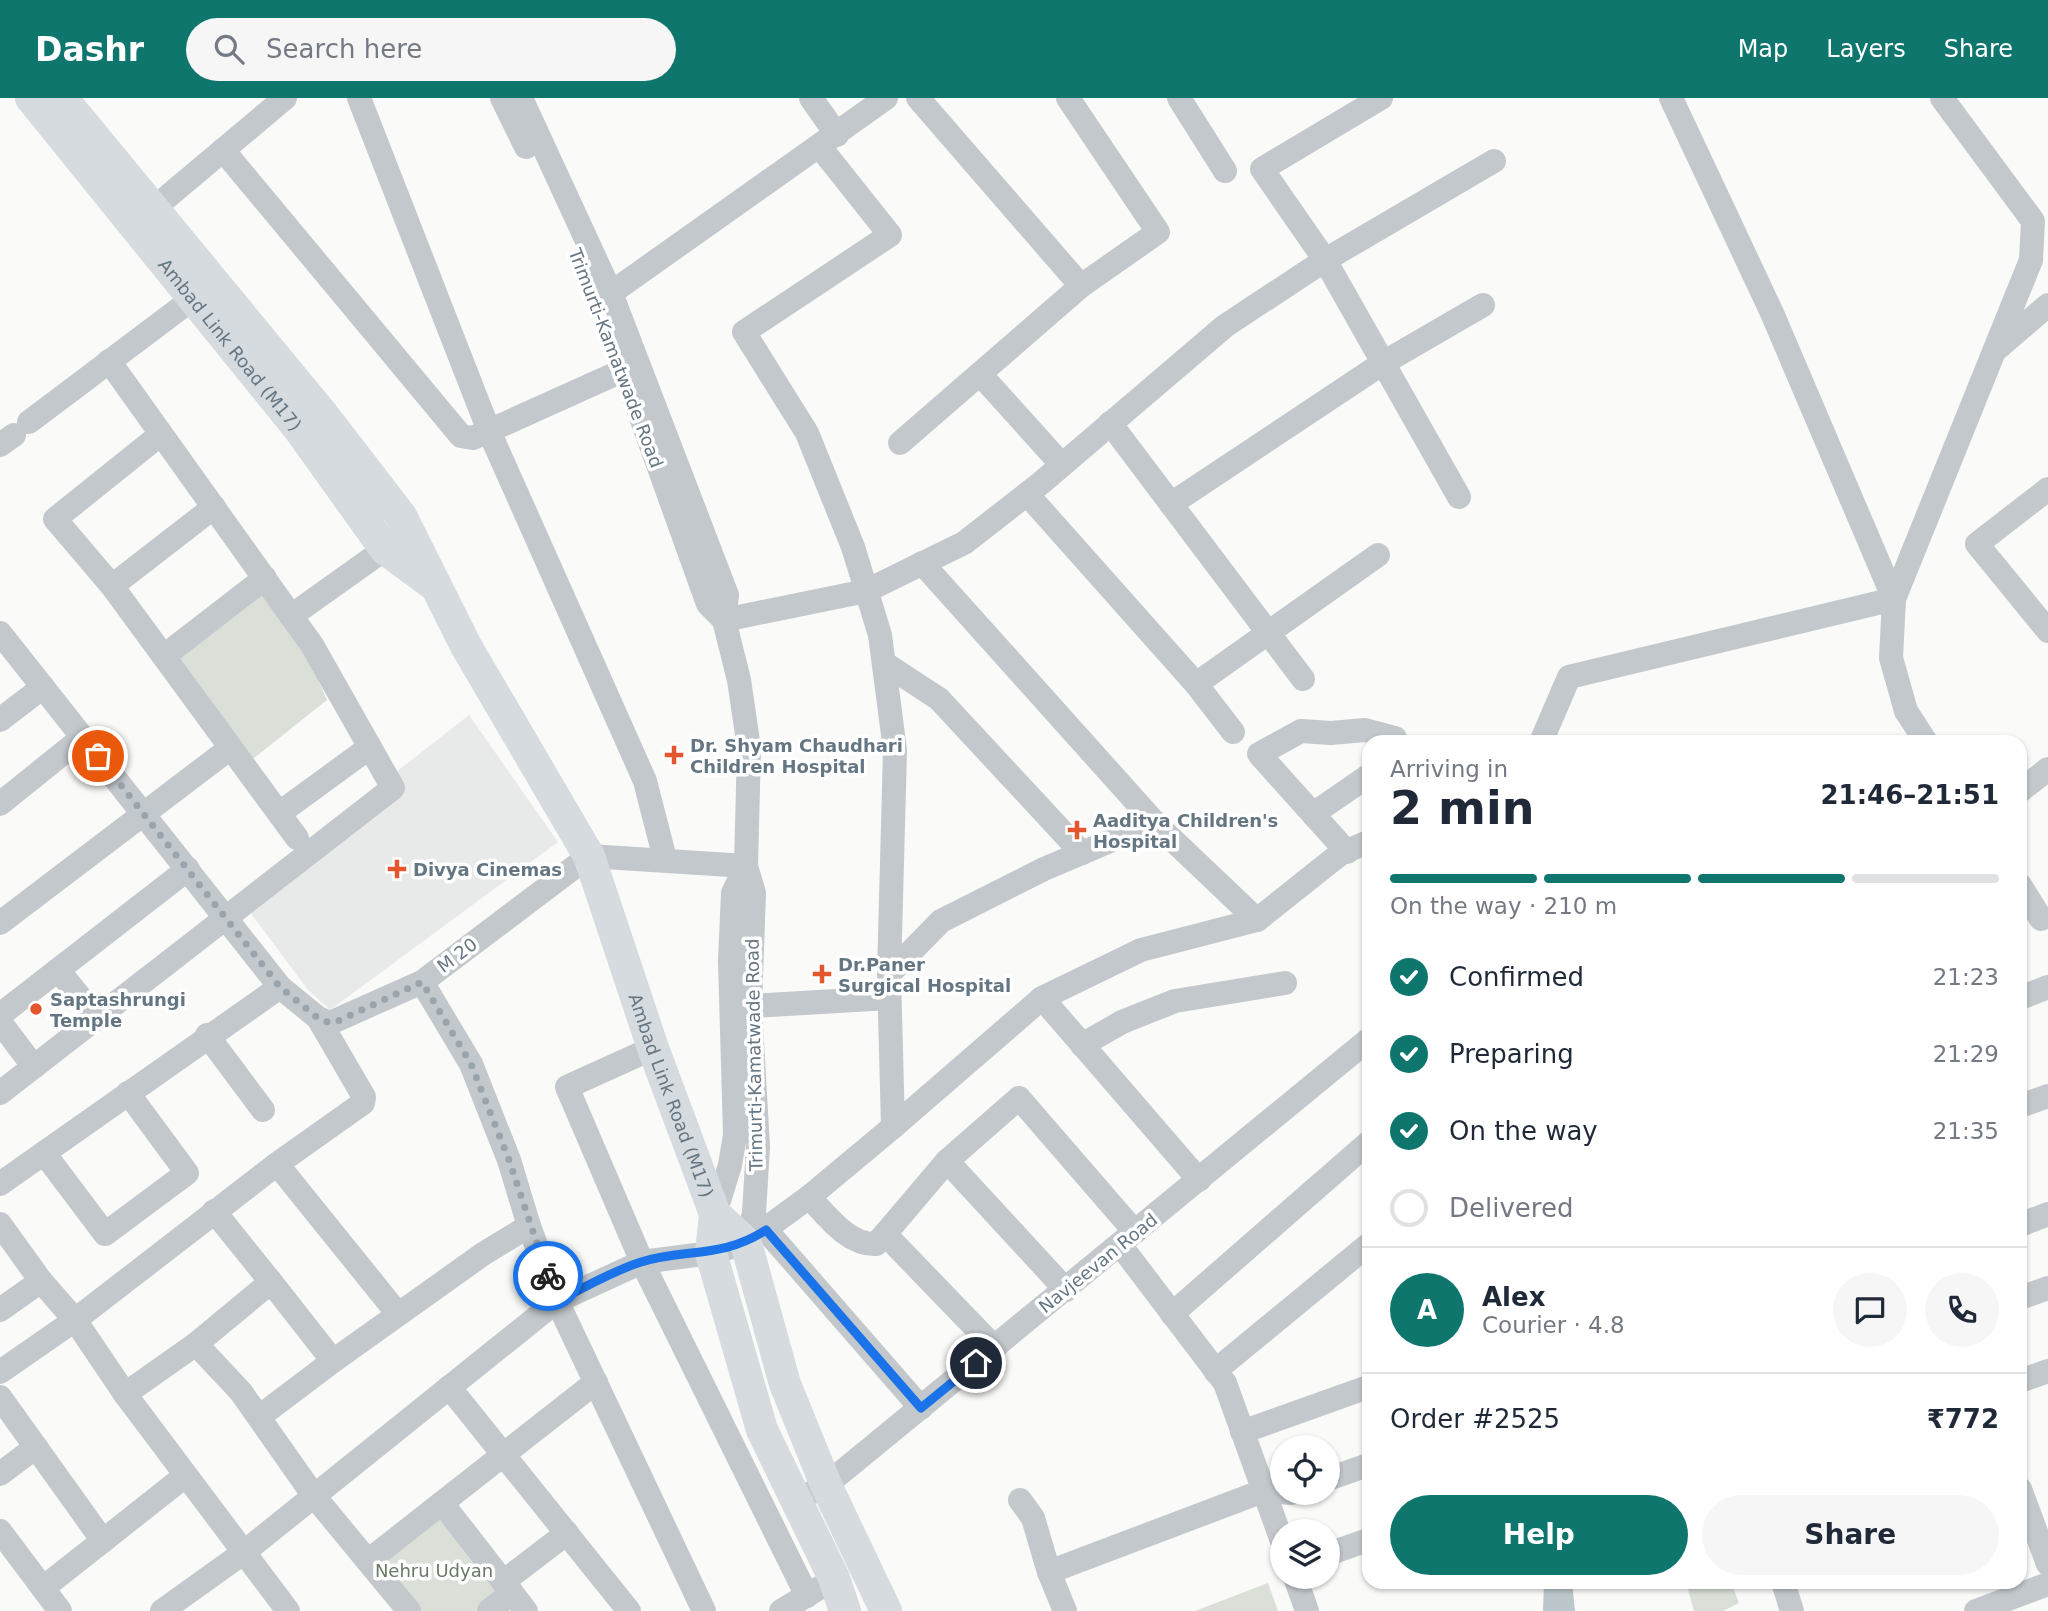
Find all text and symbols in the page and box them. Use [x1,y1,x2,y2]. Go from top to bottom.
search box [186,18,676,81]
text: Dashr [35,30,144,69]
icon: search [210,30,248,68]
text: Search here [266,34,422,64]
text: Map [1738,35,1788,63]
text: Layers [1826,35,1906,63]
text: Share [1944,35,2013,63]
street label: Trimurti-Kamatwade Road [564,245,668,470]
street label: Ambad Link Road (M17) [154,254,306,435]
pin [68,726,128,786]
place label: Dr. Shyam Chaudhari Children Hospital [690,735,903,777]
icon: bag [79,737,117,775]
marker: Dr. Shyam Chaudhari Children Hospital [664,745,684,765]
text: Arriving in [1390,756,1508,782]
text: 21:46–21:51 [1820,780,1999,810]
text: 2 min [1390,781,1534,835]
place label: Aaditya Children's Hospital [1093,810,1278,852]
marker: Aaditya Children's Hospital [1067,820,1087,840]
marker: Divya Cinemas [387,859,407,879]
place label: Divya Cinemas [413,859,562,880]
text: On the way · 210 m [1390,893,1617,919]
street label: M 20 [433,933,481,977]
street label: Trimurti-Kamatwade Road [741,938,767,1173]
place label: Dr.Paner Surgical Hospital [838,954,1011,996]
icon: check [1390,958,1428,996]
text: Confirmed [1449,962,1584,992]
marker: Dr.Paner Surgical Hospital [812,964,832,984]
text: 21:23 [1933,964,1999,990]
place label: Saptashrungi Temple [50,989,186,1031]
street label: Ambad Link Road (M17) [625,990,718,1200]
marker: Saptashrungi Temple [28,1001,44,1017]
icon: check [1390,1035,1428,1073]
text: Preparing [1449,1039,1574,1069]
text: 21:29 [1933,1041,1999,1067]
icon: check [1390,1112,1428,1150]
text: On the way [1449,1116,1598,1146]
text: 21:35 [1933,1118,1999,1144]
text: Delivered [1449,1193,1573,1223]
street label: Navjeevan Road [1035,1209,1161,1317]
courier [513,1241,583,1311]
icon: bike [529,1257,567,1295]
button: chat [1833,1273,1907,1347]
button: phone [1925,1273,1999,1347]
text: Alex [1482,1282,1545,1312]
text: A [1417,1295,1437,1325]
text: Courier · 4.8 [1482,1312,1625,1338]
pin [946,1333,1006,1393]
icon: home [957,1344,995,1382]
text: Order #2525 [1390,1404,1560,1434]
text: ₹772 [1927,1404,1999,1434]
map controls [1270,1435,1340,1589]
button: locate [1270,1435,1340,1505]
button: Help [1390,1495,1688,1575]
button: Share [1702,1495,1999,1575]
button: layers [1270,1519,1340,1589]
park label: Nehru Udyan [375,1560,493,1581]

